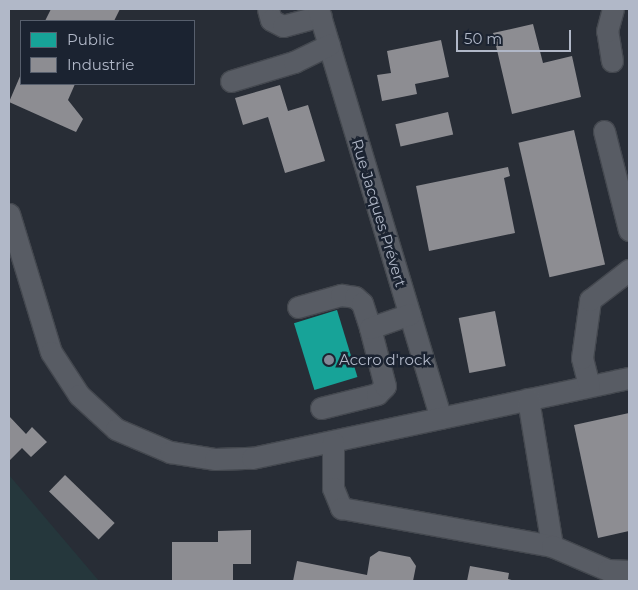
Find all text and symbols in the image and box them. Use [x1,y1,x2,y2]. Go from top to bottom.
legend [20,20,195,85]
scale bar [458,20,573,52]
text: 50 m [464,29,502,48]
text: Public [67,30,115,49]
text: Industrie [67,55,134,74]
street label: Rue Jacques Prévert [348,137,410,289]
place label: Accro d'rock [339,351,431,369]
marker: Accro d'rock [323,354,335,366]

